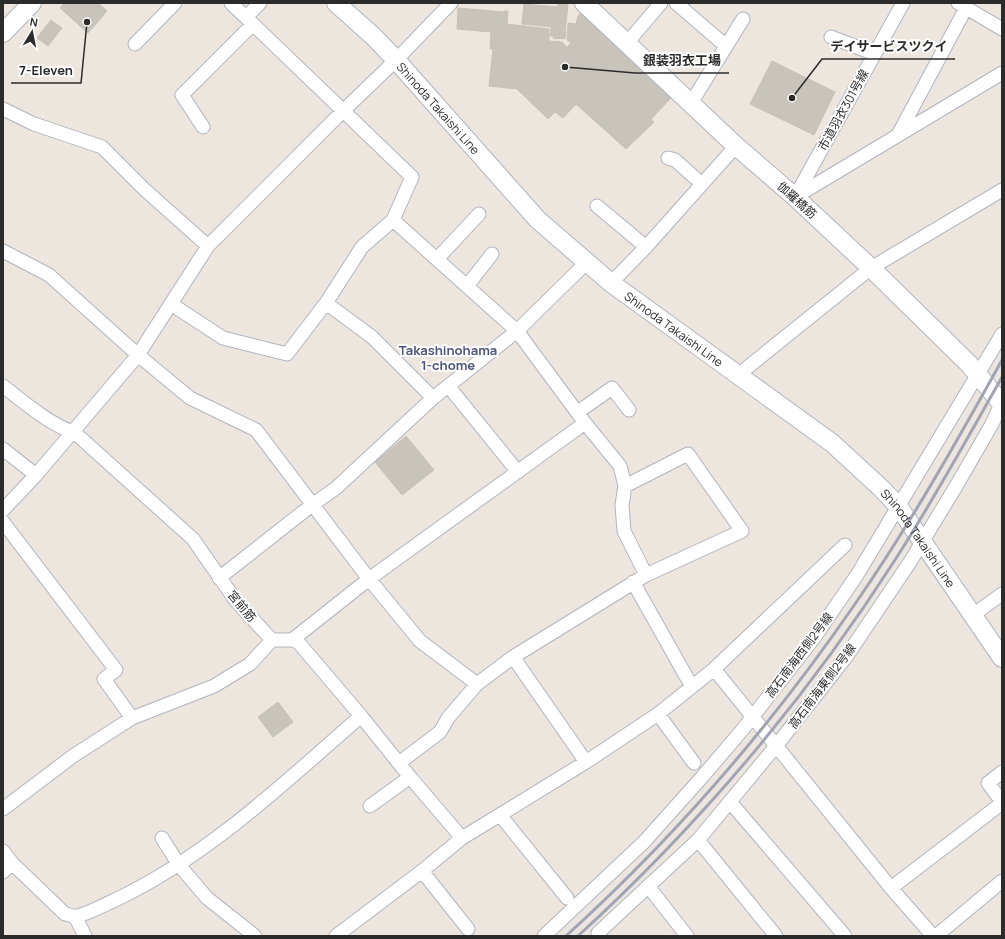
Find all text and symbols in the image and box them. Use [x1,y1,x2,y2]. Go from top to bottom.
north arrow [12,12,52,52]
text: N [29,14,39,30]
callout: デイサービスツクイ [822,34,955,59]
text: デイサービスツクイ [830,37,948,55]
callout: 銀装羽衣工場 [635,48,729,73]
text: 銀装羽衣工場 [643,51,721,69]
callout: 7-Eleven [11,58,81,83]
street label: Shinoda Takaishi Line [393,58,484,158]
text: 7-Eleven [19,61,73,79]
street label: 市道羽衣301号線 [814,66,872,154]
street label: 伽羅橋筋 [773,178,821,222]
street label: Shinoda Takaishi Line [621,287,727,370]
district label: Takashinohama 1-chome [399,341,497,374]
street label: Shinoda Takaishi Line [877,485,960,591]
street label: 宮前筋 [224,587,260,625]
street label: 高石南海西側2号線 [761,609,837,701]
street label: 高石南海東側2号線 [784,640,860,732]

